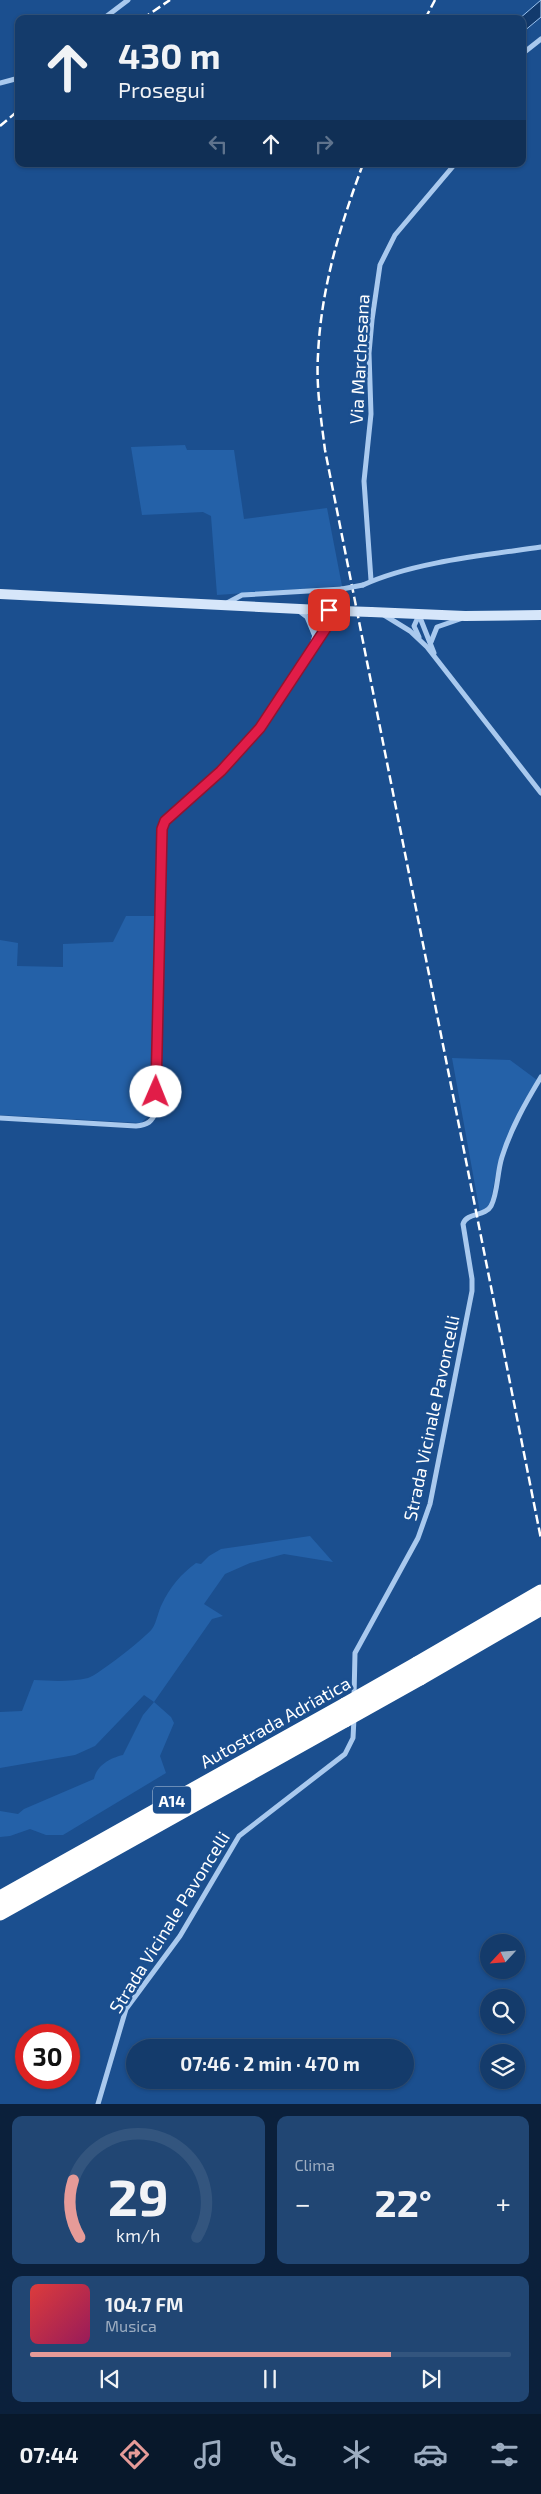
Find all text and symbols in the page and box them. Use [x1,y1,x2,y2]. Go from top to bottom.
text: 430 m [118,34,221,76]
icon: ahead [35,35,100,100]
text: Prosegui [118,76,205,102]
icon: left [204,130,232,158]
icon: ahead [257,130,285,158]
icon: right [310,130,338,158]
street label: Via Marchesana [345,293,373,425]
pin [308,589,350,631]
icon: arrive [315,596,343,624]
position arrow [129,1065,181,1117]
street label: Strada Vicinale Pavoncelli [398,1313,464,1523]
street label: Autostrada Adriatica [196,1672,354,1772]
road number: A14 [153,1786,191,1814]
street label: Strada Vicinale Pavoncelli [104,1827,234,2017]
north arrow [480,1934,525,1979]
map controls [480,1934,525,2089]
button: search [480,1989,525,2034]
speed limit sign: 30 [15,2024,80,2089]
button: layers [480,2044,525,2089]
text: 07:46 · 2 min · 470 m [180,2052,360,2075]
text: Clima [295,2155,335,2174]
text: 29 [108,2164,169,2226]
text: 22° [375,2179,432,2225]
text: − [295,2186,311,2220]
text: + [496,2186,511,2220]
text: km/h [116,2224,160,2246]
text: 104.7 FM [105,2293,183,2316]
text: Musica [105,2316,157,2335]
icon: previous [96,2365,124,2393]
icon: pause [256,2365,284,2393]
icon: next [417,2365,445,2393]
icon: directions [117,2437,152,2472]
icon: music [191,2437,226,2472]
icon: phone [265,2437,300,2472]
icon: climate [339,2437,374,2472]
icon: car [413,2437,448,2472]
icon: filters [487,2437,522,2472]
text: 07:44 [19,2441,79,2467]

